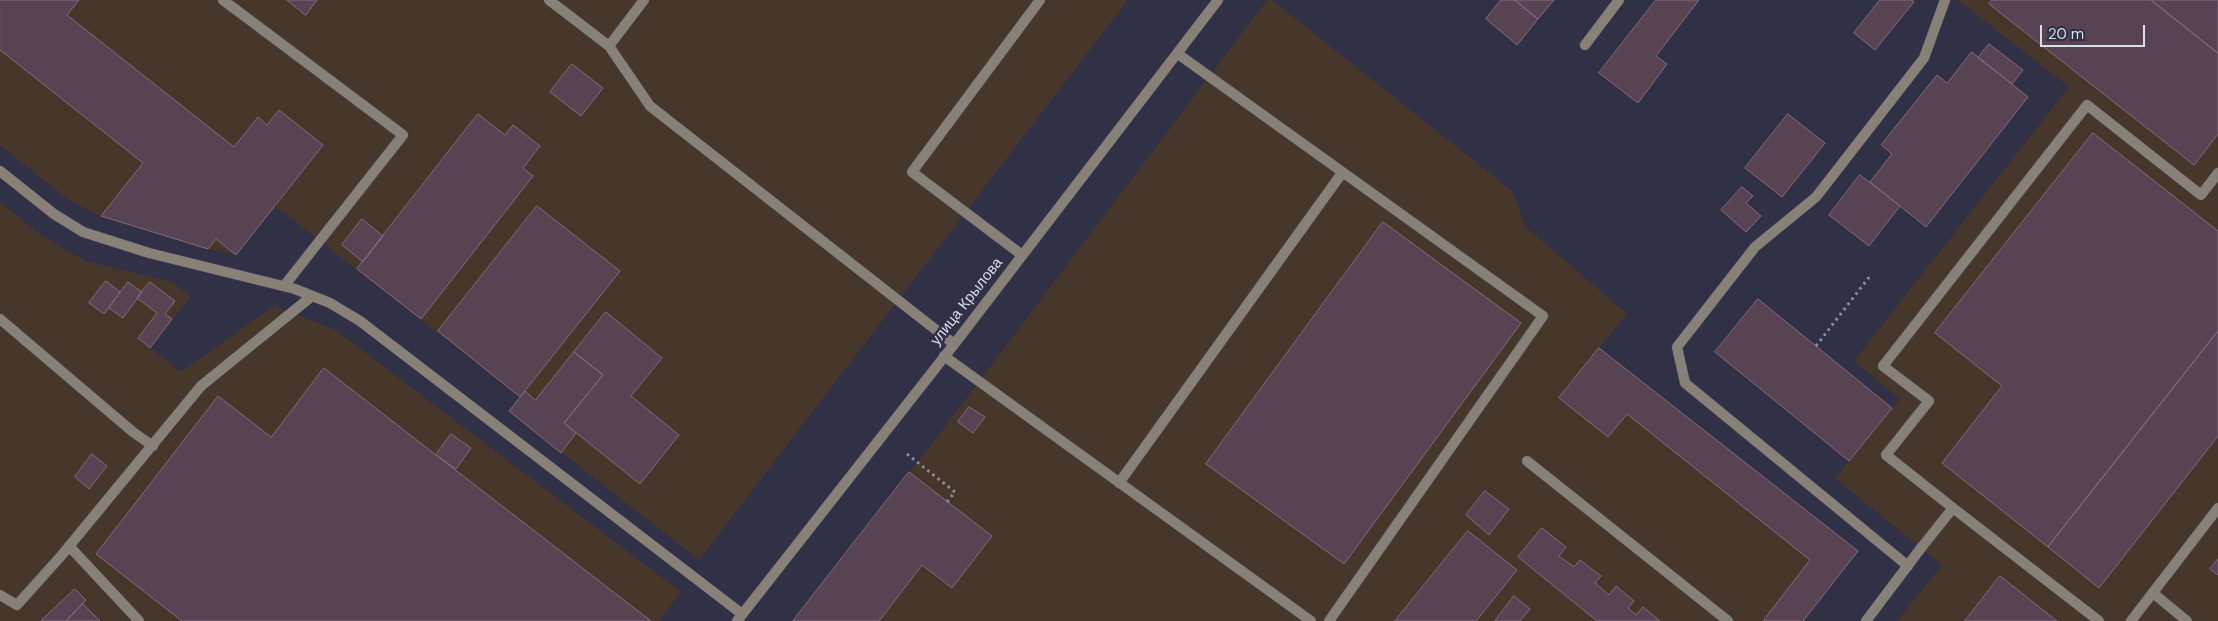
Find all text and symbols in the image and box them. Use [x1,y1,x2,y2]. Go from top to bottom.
scale bar [2043,15,2148,47]
text: 20 m [2048,24,2084,44]
street label: улица Крылова [927,255,1007,349]

